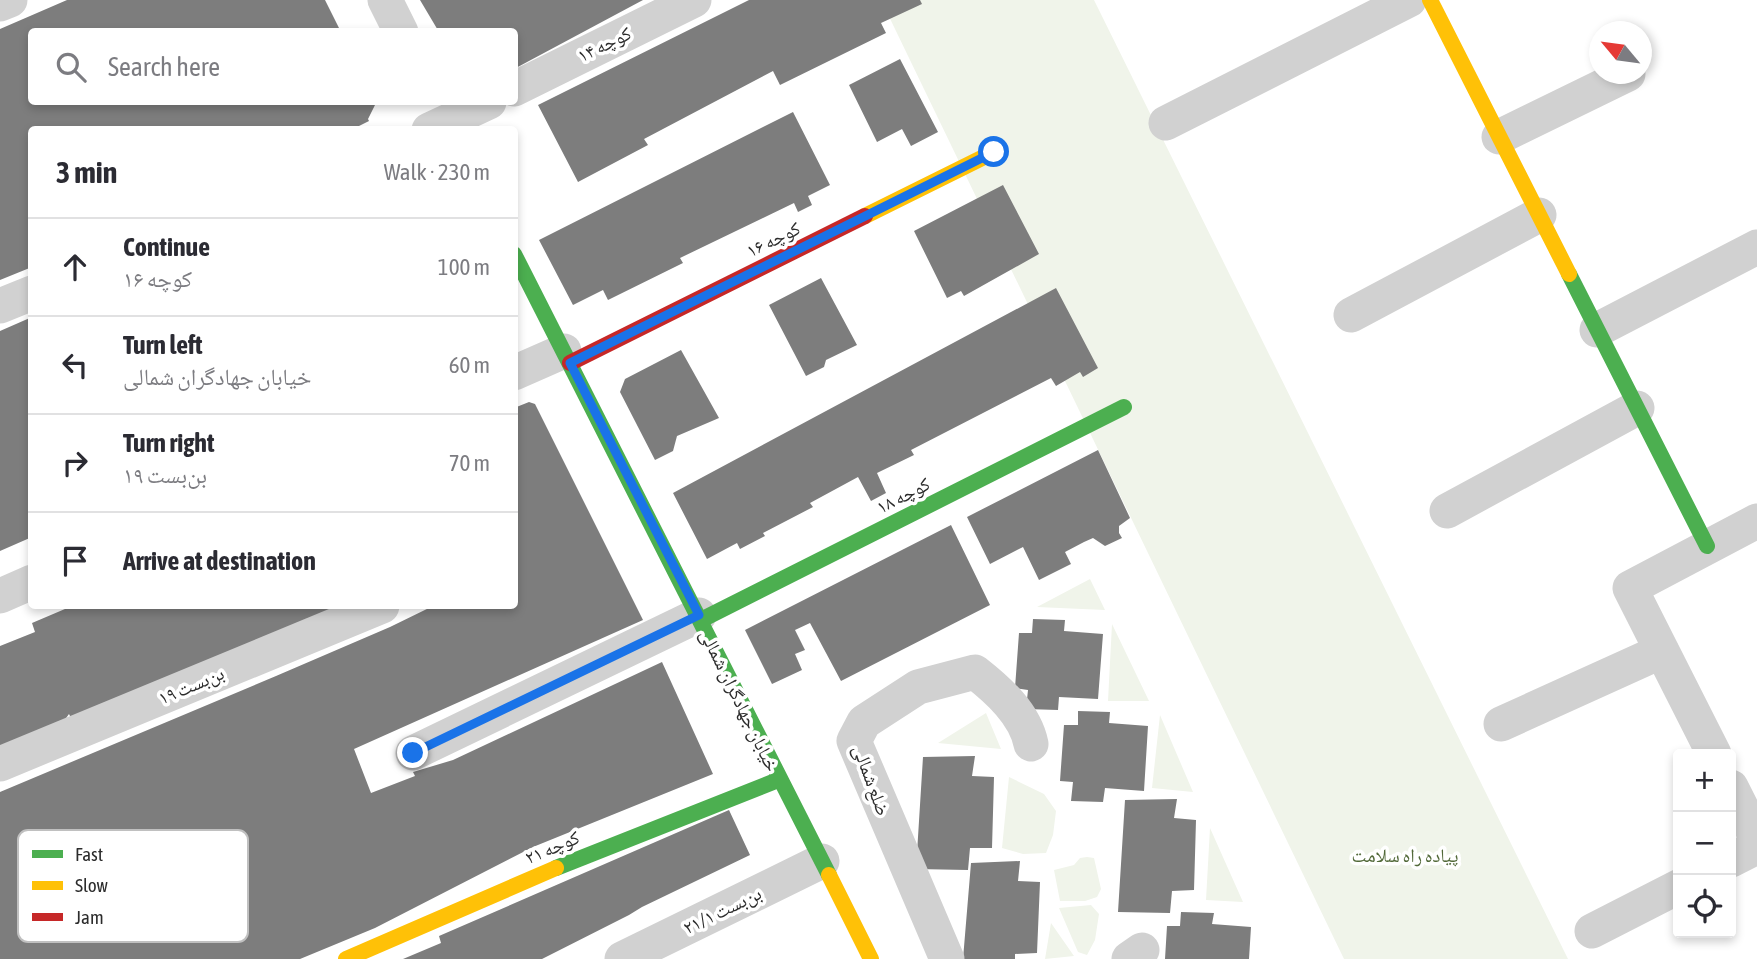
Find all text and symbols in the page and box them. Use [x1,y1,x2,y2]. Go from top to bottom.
north arrow [1589,21,1652,84]
street label: کوچه ۱۴ [574,22,635,67]
search box [28,28,518,105]
icon: search [52,48,90,86]
text: Search here [108,52,220,82]
route start [978,136,1009,167]
text: 3 min [56,155,117,189]
text: Walk · 230 m [384,159,490,185]
street label: کوچه ۱۶ [743,217,804,262]
text: Continue [123,232,210,262]
icon: ahead [56,248,94,286]
text: 100 m [438,254,490,280]
text: کوچه ۱۶ [123,266,192,292]
text: Turn left [123,330,203,360]
icon: left [56,346,94,384]
text: 60 m [449,352,490,378]
text: خیابان جهادگران شمالی [123,364,311,390]
text: Turn right [123,428,214,458]
icon: right [56,444,94,482]
text: 70 m [449,450,490,476]
text: بن‌بست ۱۹ [123,462,207,488]
street label: کوچه ۱۸ [873,472,934,519]
icon: arrive [56,542,94,580]
text: Arrive at destination [123,546,316,576]
street label: خیابان جهادگران شمالی [695,625,784,775]
street label: بن‌بست ۱۹ [155,661,228,710]
route end [397,737,428,768]
street label: ضلع شمالی [847,742,895,819]
map controls [1673,749,1736,938]
button: + [1673,749,1736,812]
button: − [1673,812,1736,875]
street label: کوچه ۲۱ [521,826,583,869]
legend [18,830,248,942]
text: Fast [75,843,103,865]
park label: پیاده راه سلامت [1352,844,1458,867]
text: Slow [75,874,109,896]
button: locate [1673,875,1736,938]
street label: بن‌بست ۲۱/۱ [679,882,765,939]
text: Jam [75,906,104,928]

